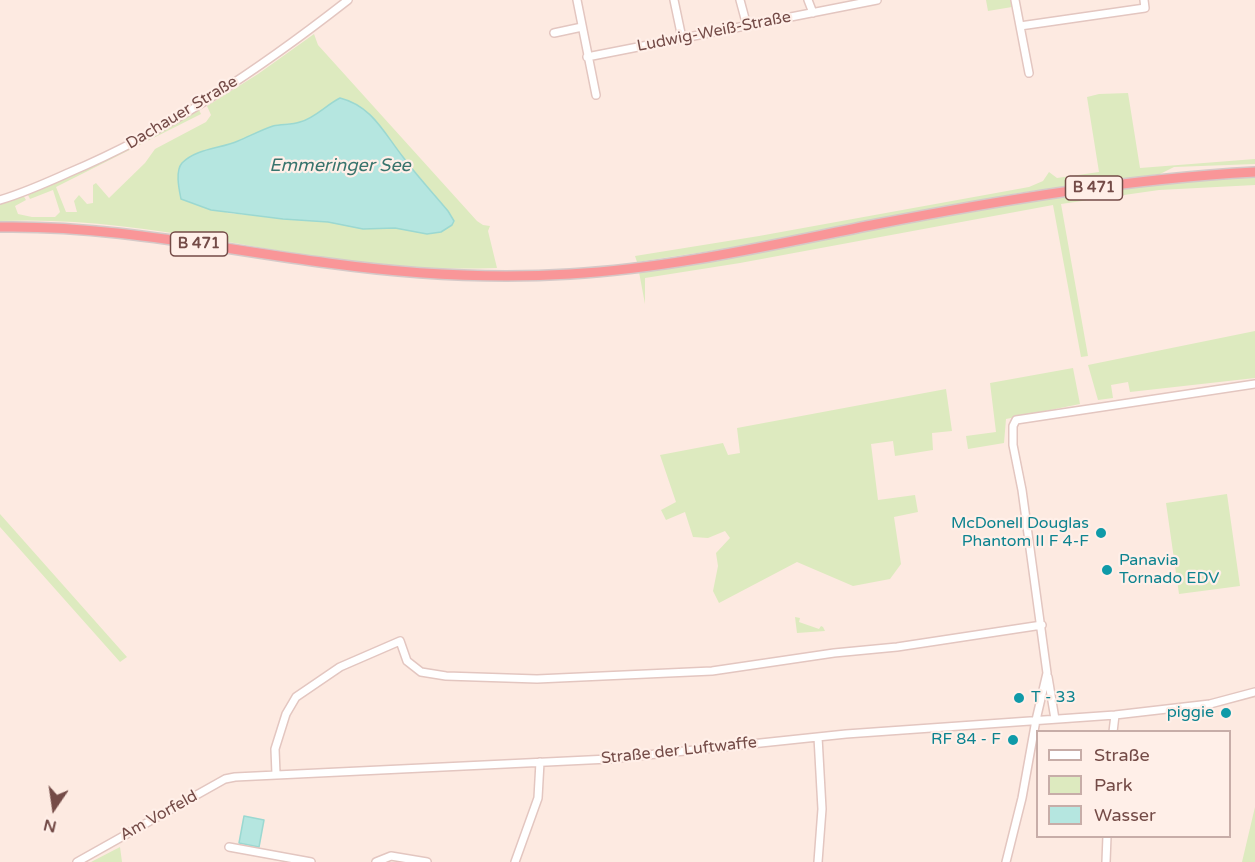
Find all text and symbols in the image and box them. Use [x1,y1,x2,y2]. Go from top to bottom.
street label: Ludwig-Weiß-Straße [635,8,793,56]
street label: Dachauer Straße [123,72,241,154]
water label: Emmeringer See [269,155,411,177]
road number: B 471 [1066,176,1122,200]
road number: B 471 [170,232,228,256]
place label: McDonell Douglas Phantom II F 4-F [951,514,1089,552]
marker: McDonell Douglas Phantom II F 4-F [1094,526,1108,540]
place label: Panavia Tornado EDV [1119,551,1219,589]
marker: Panavia Tornado EDV [1100,563,1114,577]
place label: T - 33 [1031,688,1076,708]
marker: T - 33 [1012,691,1026,705]
place label: piggie [1167,703,1214,723]
marker: piggie [1219,706,1233,720]
place label: RF 84 - F [931,730,1001,750]
legend [1036,730,1231,838]
street label: Straße der Luftwaffe [600,733,758,769]
marker: RF 84 - F [1006,733,1020,747]
text: Straße [1094,744,1150,766]
text: Park [1094,774,1132,796]
north arrow [24,778,84,838]
street label: Am Vorfeld [117,787,201,845]
text: Wasser [1094,804,1156,826]
text: N [41,814,58,837]

